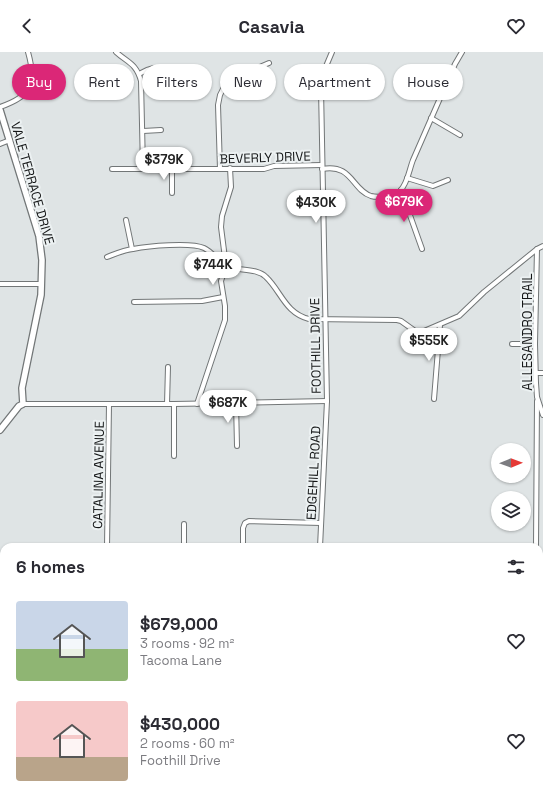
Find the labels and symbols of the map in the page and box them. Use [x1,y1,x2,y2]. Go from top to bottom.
street label: VALE TERRACE DRIVE [7,120,58,246]
pin: $379K [136,147,192,181]
street label: BEVERLY DRIVE [219,147,311,168]
pin: $679K [376,189,432,223]
pin: $430K [288,190,344,224]
pin: $744K [185,252,241,286]
street label: ALLESANDRO TRAIL [519,273,536,391]
street label: FOOTHILL DRIVE [306,298,325,394]
pin: $555K [401,328,457,362]
pin: $687K [200,390,256,424]
street label: CATALINA AVENUE [89,421,108,529]
street label: EDGEHILL ROAD [303,425,324,521]
north arrow [491,443,531,483]

